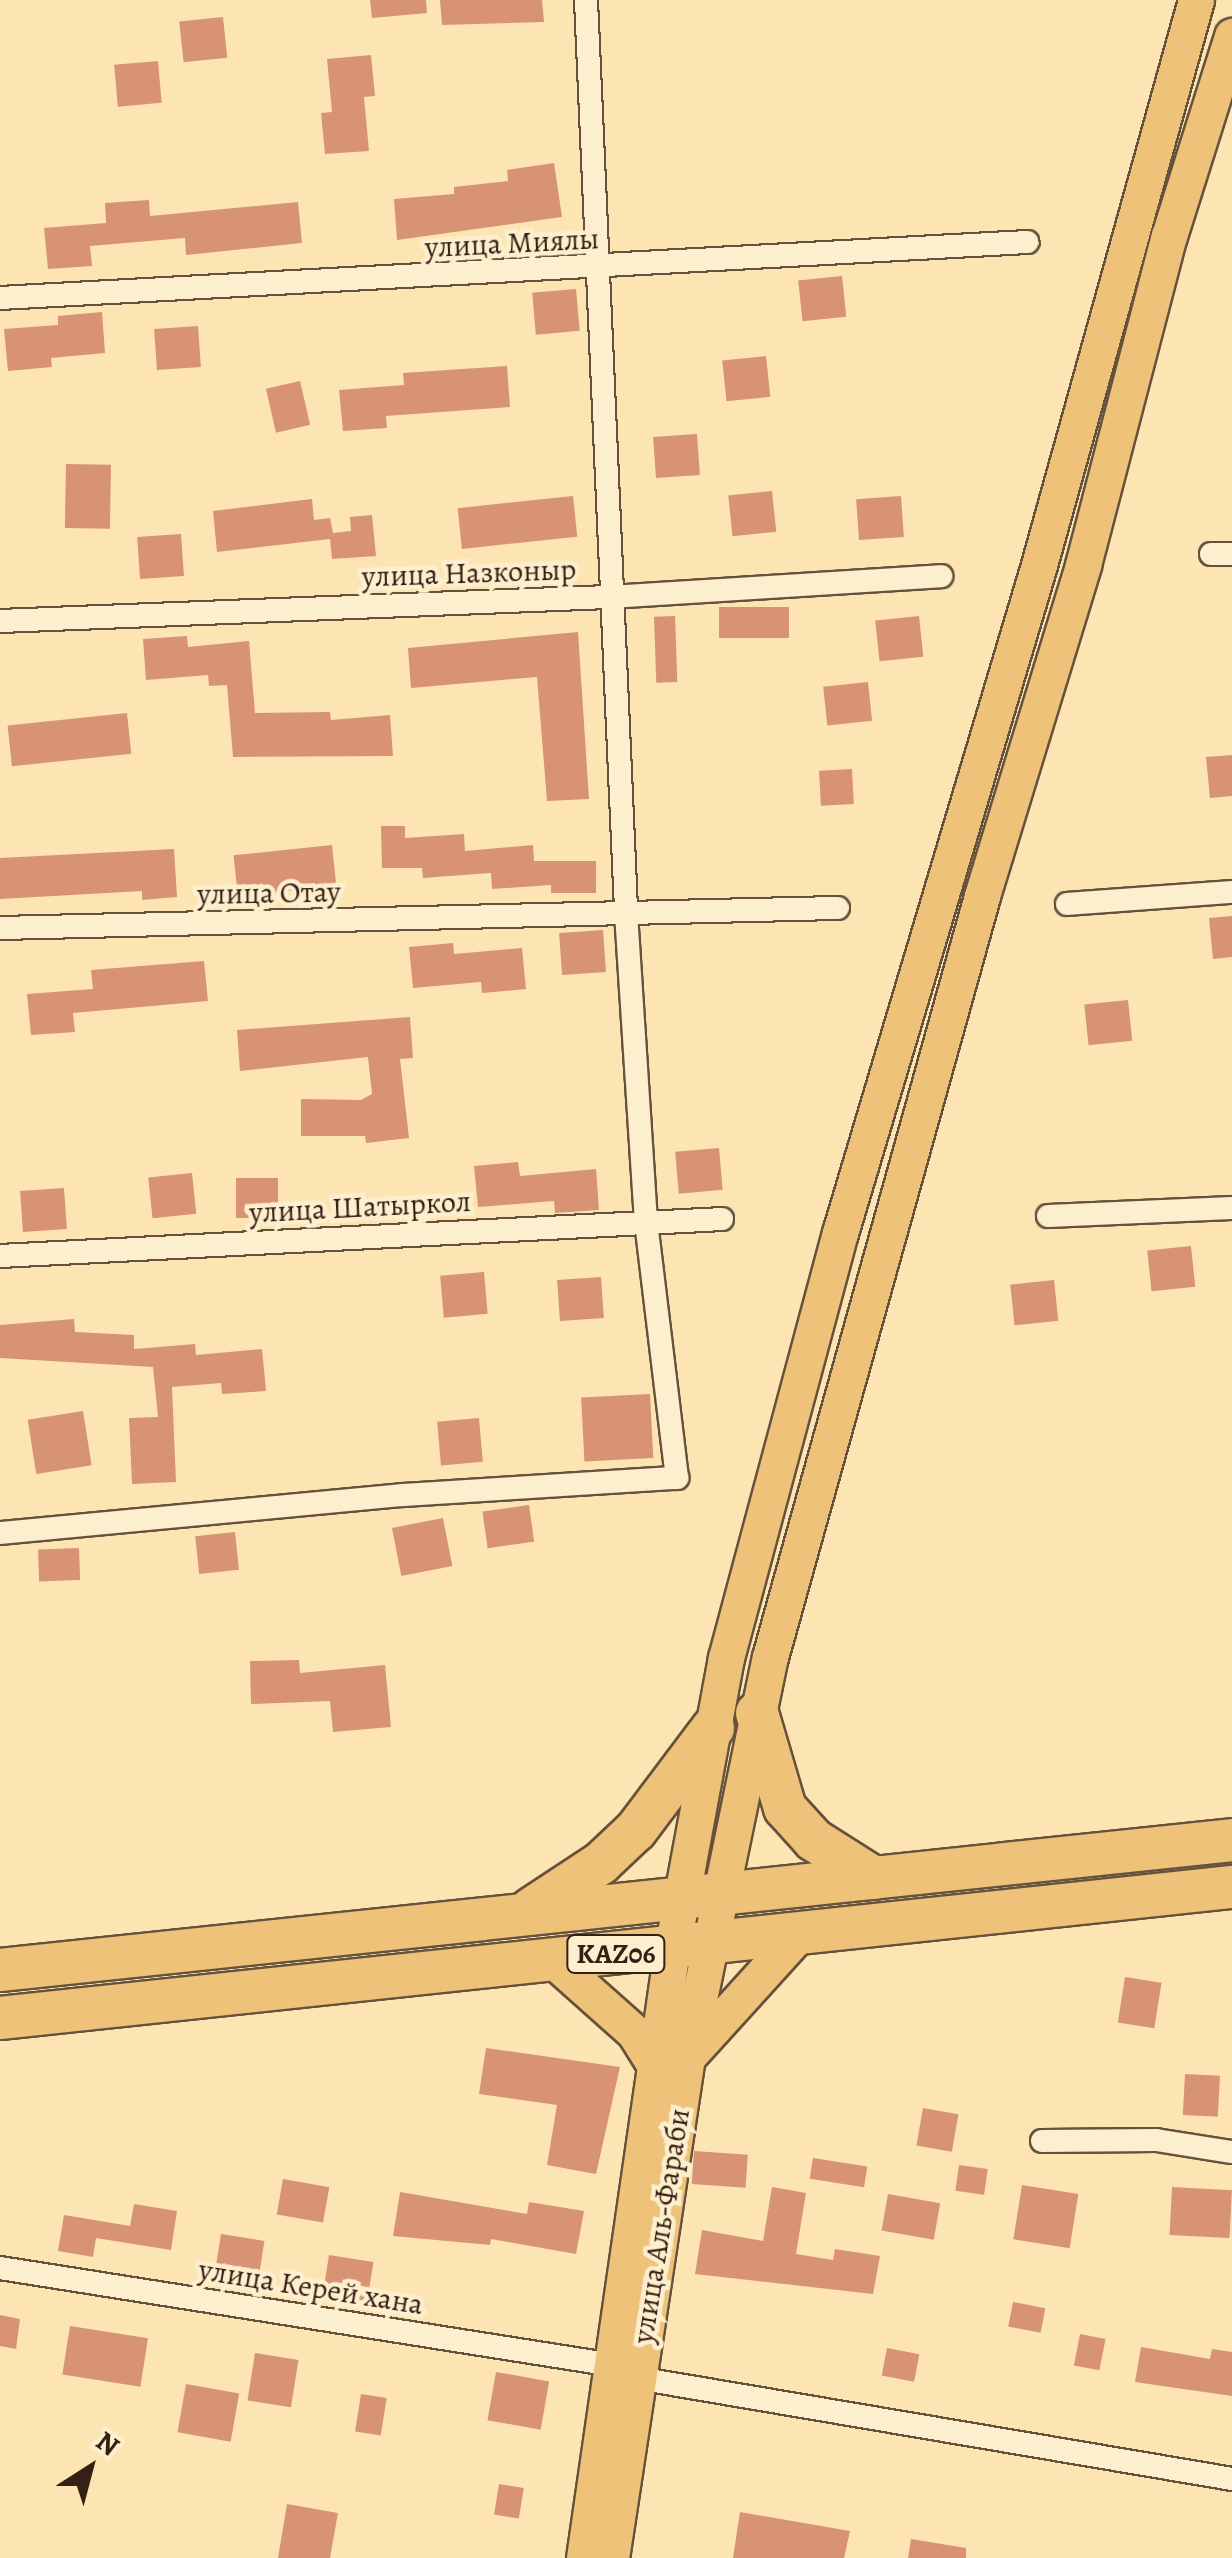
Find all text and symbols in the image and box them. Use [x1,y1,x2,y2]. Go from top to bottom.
street label: улица Миялы [424,220,600,266]
street label: улица Назконыр [361,551,577,595]
street label: улица Отау [197,874,341,912]
street label: улица Шатыркол [248,1183,472,1231]
road number: KАZ06 [566,1931,666,1977]
street label: улица Аль-Фараби [625,2106,697,2346]
street label: улица Керей хана [196,2251,426,2323]
north arrow [40,2418,140,2518]
text: N [88,2422,127,2465]

